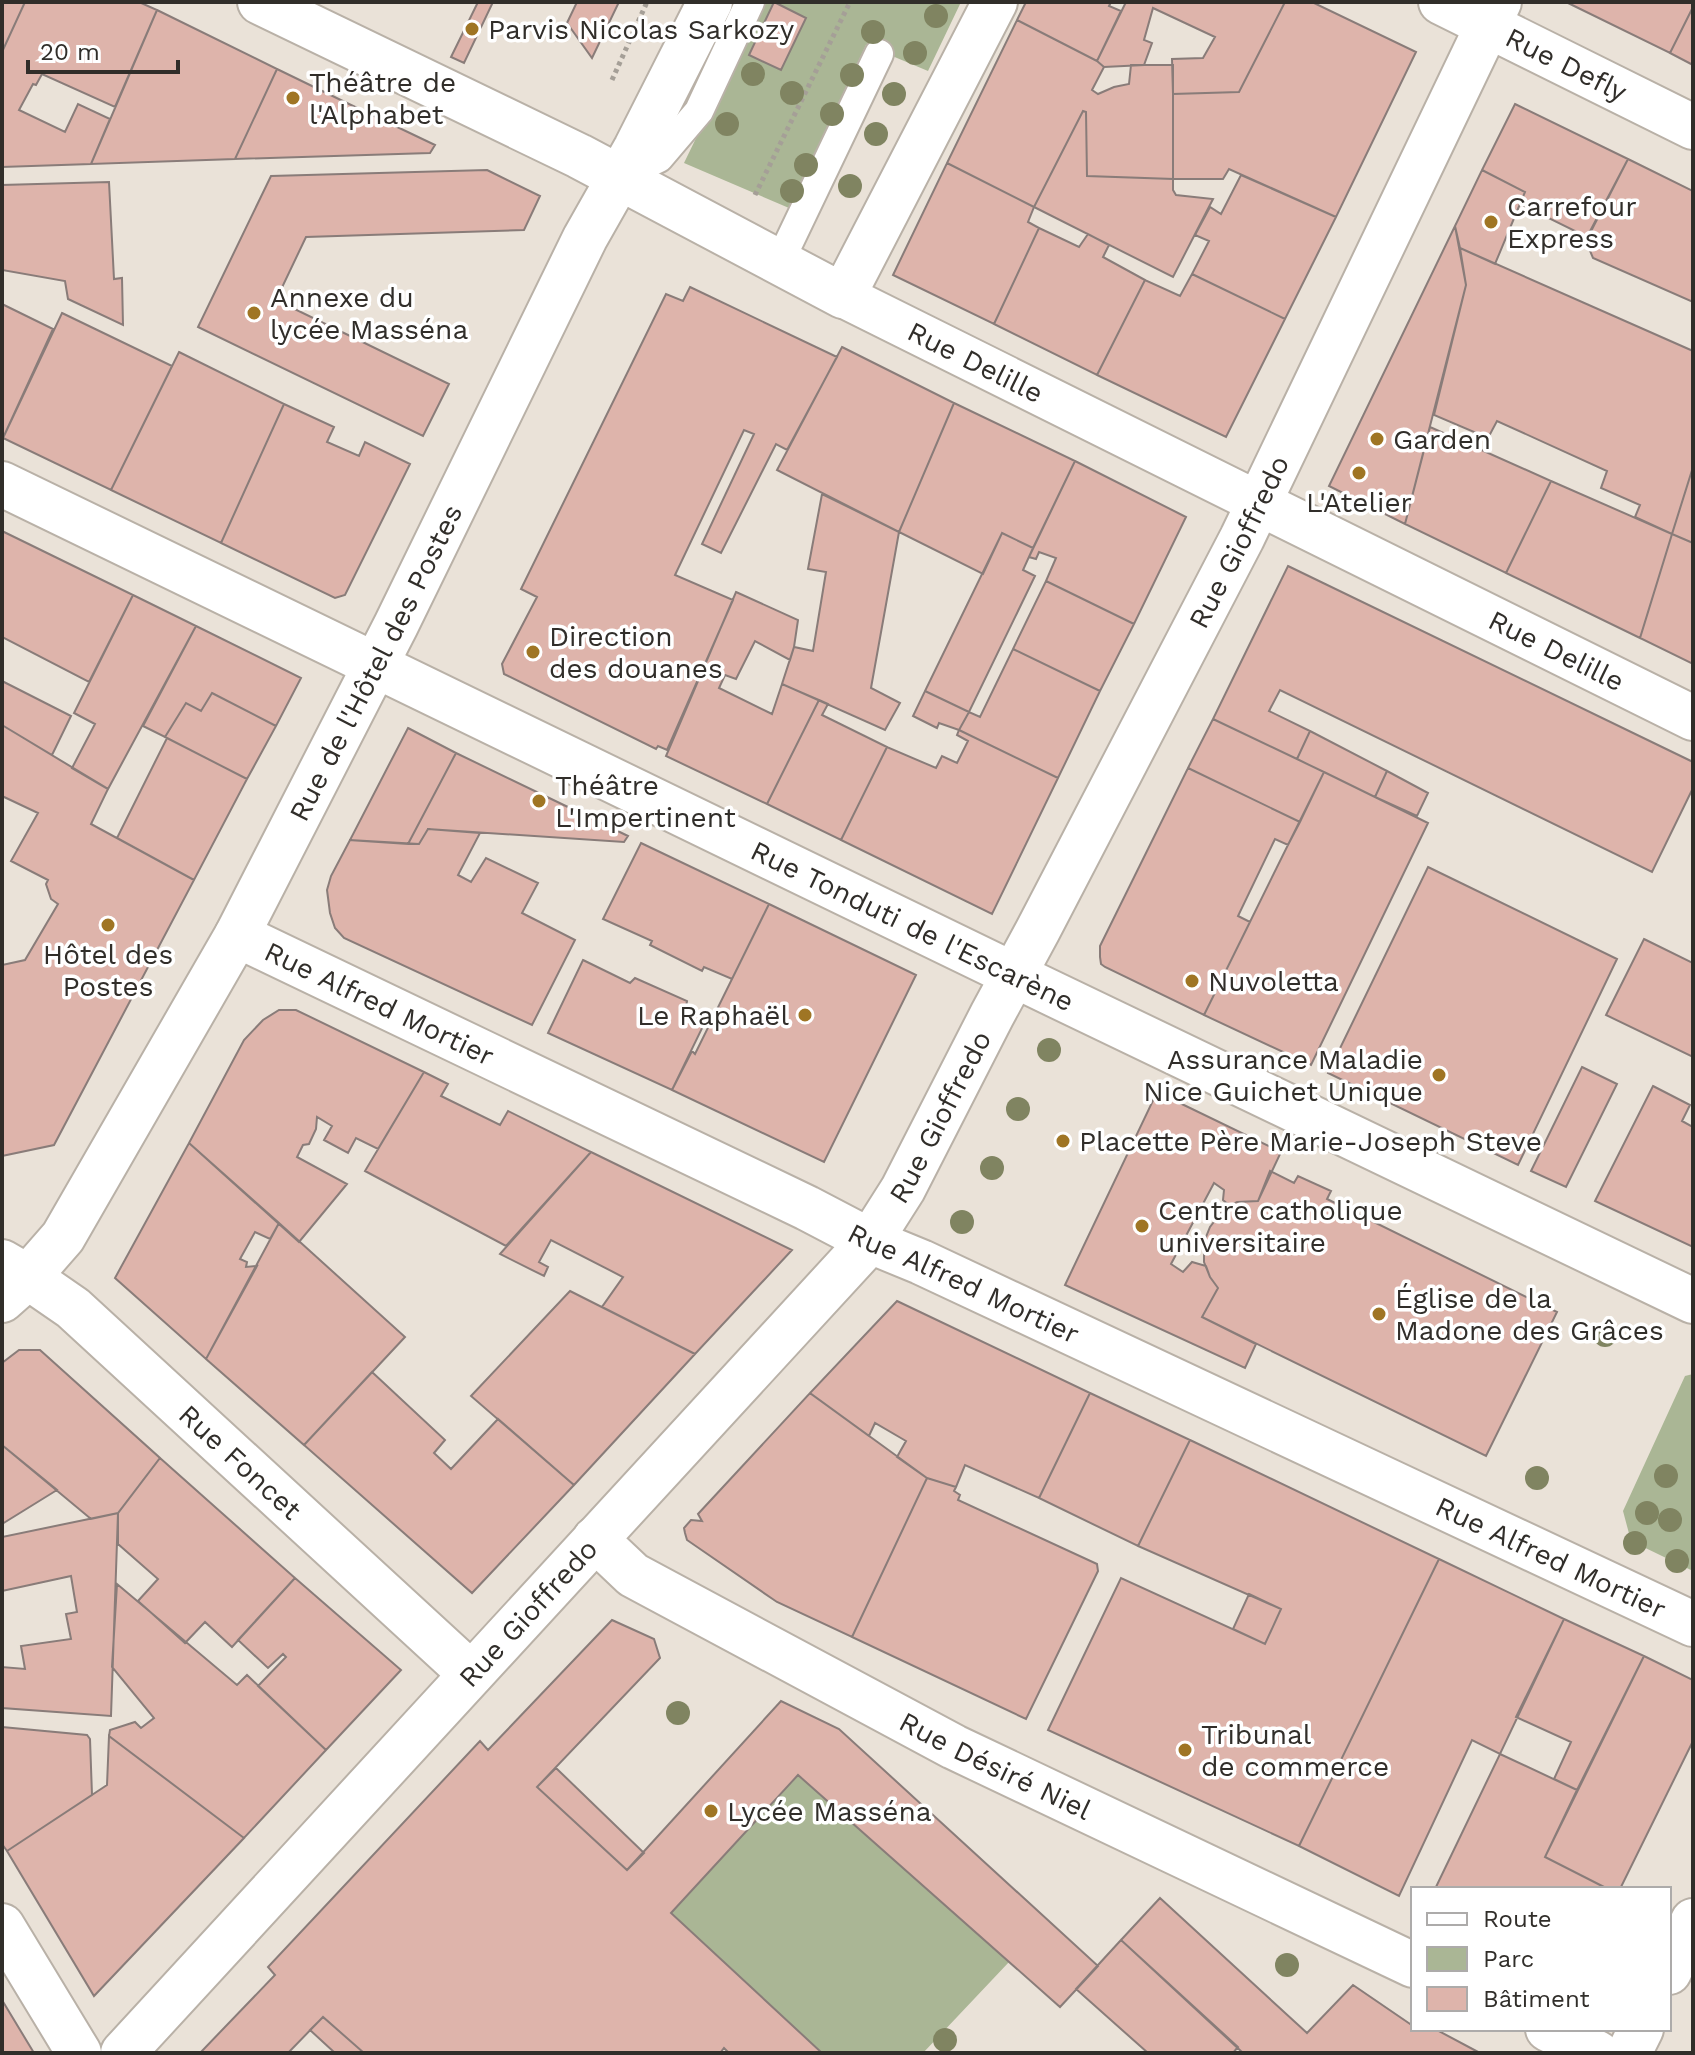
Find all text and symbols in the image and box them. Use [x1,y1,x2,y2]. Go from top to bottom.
place label: Parvis Nicolas Sarkozy [488,13,795,46]
marker: Parvis Nicolas Sarkozy [463,20,481,38]
street label: Rue Defly [1500,21,1633,109]
scale bar [28,24,178,74]
text: 20 m [40,38,100,66]
place label: Théâtre de l'Alphabet [309,66,456,131]
marker: Théâtre de l'Alphabet [284,89,302,107]
place label: Carrefour Express [1507,190,1637,255]
marker: Carrefour Express [1482,213,1500,231]
place label: Annexe du lycée Masséna [270,281,468,346]
marker: Annexe du lycée Masséna [245,304,263,322]
street label: Rue Delille [902,315,1048,410]
place label: Garden [1393,423,1491,456]
marker: Garden [1368,430,1386,448]
street label: Rue Gioffredo [1182,450,1296,634]
marker: L'Atelier [1350,464,1368,482]
place label: L'Atelier [1306,486,1412,519]
street label: Rue de l'Hôtel des Postes [282,499,469,827]
street label: Rue Delille [1483,603,1629,698]
place label: Direction des douanes [549,620,723,685]
marker: Direction des douanes [524,643,542,661]
place label: Théâtre L'Impertinent [555,769,736,834]
marker: Théâtre L'Impertinent [530,792,548,810]
street label: Rue Tonduti de l'Escarène [745,834,1079,1018]
marker: Hôtel des Postes [99,916,117,934]
street label: Rue Alfred Mortier [259,935,499,1073]
place label: Hôtel des Postes [43,938,173,1003]
place label: Nuvoletta [1208,965,1339,998]
marker: Nuvoletta [1183,972,1201,990]
place label: Le Raphaël [637,999,789,1032]
marker: Le Raphaël [796,1006,814,1024]
street label: Rue Gioffredo [882,1025,998,1210]
place label: Assurance Maladie Nice Guichet Unique [1143,1043,1423,1108]
marker: Assurance Maladie Nice Guichet Unique [1430,1066,1448,1084]
place label: Placette Père Marie-Joseph Steve [1079,1125,1542,1158]
marker: Placette Père Marie-Joseph Steve [1054,1132,1072,1150]
place label: Centre catholique universitaire [1158,1194,1403,1259]
street label: Rue Alfred Mortier [842,1216,1084,1351]
marker: Centre catholique universitaire [1133,1217,1151,1235]
place label: Église de la Madone des Grâces [1395,1282,1664,1347]
marker: Église de la Madone des Grâces [1370,1305,1388,1323]
street label: Rue Foncet [172,1398,308,1527]
street label: Rue Alfred Mortier [1430,1490,1671,1626]
street label: Rue Gioffredo [452,1532,604,1694]
street label: Rue Désiré Niel [894,1705,1097,1827]
place label: Tribunal de commerce [1201,1718,1389,1783]
marker: Tribunal de commerce [1176,1741,1194,1759]
place label: Lycée Masséna [727,1795,932,1828]
marker: Lycée Masséna [702,1802,720,1820]
legend [1411,1887,1671,2031]
text: Route [1483,1905,1552,1933]
text: Parc [1483,1945,1534,1973]
text: Bâtiment [1483,1985,1590,2013]

